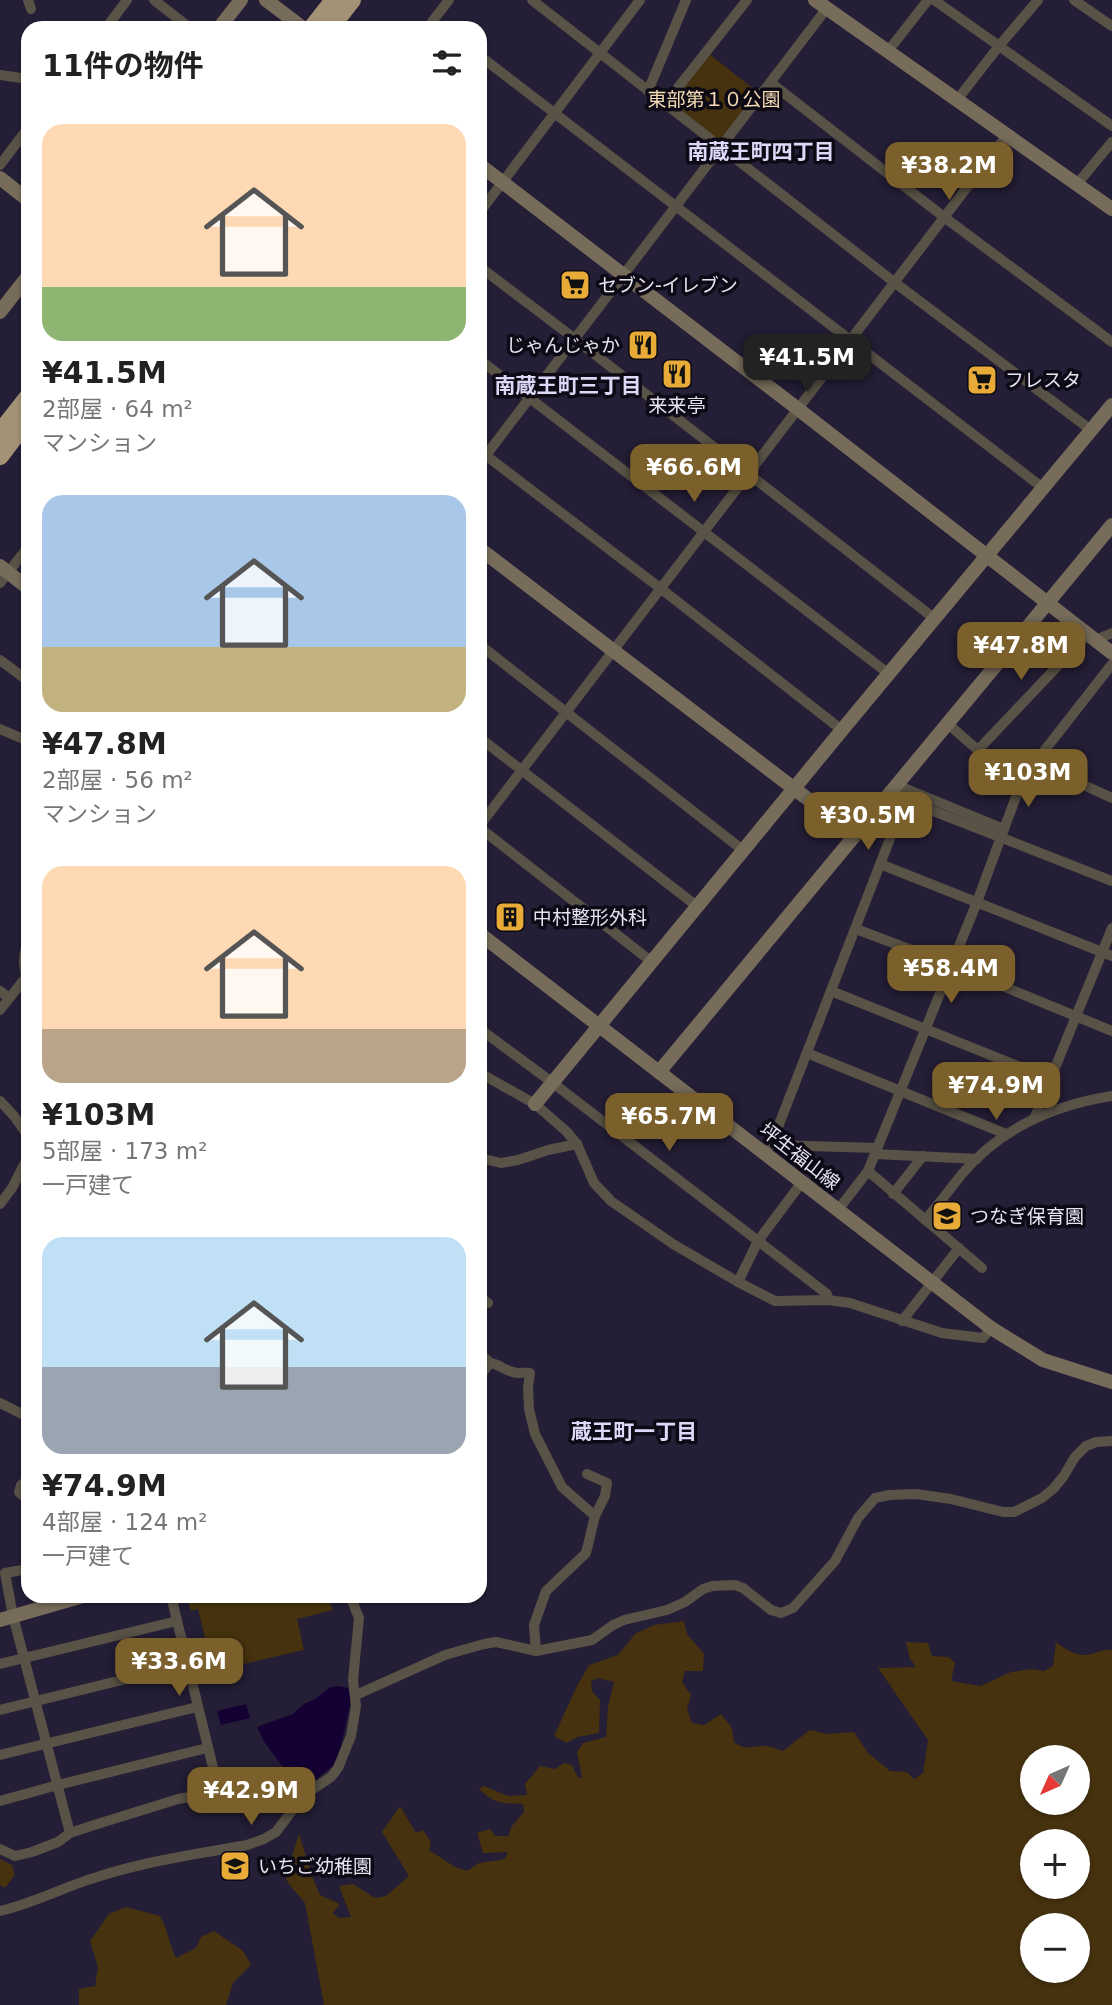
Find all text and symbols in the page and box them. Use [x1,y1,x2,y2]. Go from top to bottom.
icon: filters [428,44,466,82]
text: 11件の物件 [42,48,204,83]
park label: 東部第１０公園 [647,88,781,110]
district label: 南蔵王町四丁目 [688,140,835,164]
pin: ¥38.2M [892,142,1006,202]
text: ¥38.2M [901,152,997,178]
icon: home [191,169,317,295]
supermarket icon: セブン-イレブン [558,268,592,302]
place label: セブン-イレブン [598,274,738,296]
restaurant icon: じゃんじゃか [626,328,660,362]
place label: じゃんじゃか [506,334,620,356]
pin: ¥41.5M [750,334,864,394]
text: ¥41.5M [759,344,855,370]
text: ¥41.5M [42,355,167,390]
restaurant icon: 来来亭 [660,357,694,391]
supermarket icon: フレスタ [965,363,999,397]
place label: フレスタ [1005,369,1081,391]
district label: 南蔵王町三丁目 [495,374,642,398]
place label: 来来亭 [648,394,706,416]
text: 2部屋 · 64 m² [42,396,193,422]
text: マンション [42,430,157,456]
pin: ¥66.6M [637,444,751,504]
text: ¥66.6M [646,454,742,480]
icon: home [191,540,317,666]
pin: ¥47.8M [964,622,1078,682]
text: ¥47.8M [973,632,1069,658]
text: ¥47.8M [42,726,167,761]
pin: ¥103M [979,750,1077,809]
text: ¥103M [985,759,1071,785]
text: 2部屋 · 56 m² [42,767,193,793]
pin: ¥30.5M [811,792,925,852]
text: マンション [42,801,157,827]
text: ¥30.5M [820,802,916,828]
building icon: 中村整形外科 [493,900,527,934]
place label: 中村整形外科 [533,906,647,928]
icon: home [191,911,317,1037]
pin: ¥58.4M [894,946,1008,1005]
text: ¥58.4M [903,955,999,981]
pin: ¥74.9M [939,1062,1053,1122]
text: ¥74.9M [948,1072,1044,1098]
pin: ¥65.7M [612,1094,726,1153]
text: ¥103M [42,1097,155,1132]
text: ¥65.7M [621,1103,717,1129]
street label: 坪生福山線 [756,1118,844,1194]
text: 5部屋 · 173 m² [42,1138,207,1164]
text: 一戸建て [42,1172,134,1198]
school or university icon: つなぎ保育園 [930,1199,964,1233]
place label: つなぎ保育園 [970,1205,1084,1227]
icon: home [191,1282,317,1408]
district label: 蔵王町一丁目 [571,1420,697,1444]
text: ¥74.9M [42,1468,167,1503]
text: 4部屋 · 124 m² [42,1509,207,1535]
text: 一戸建て [42,1543,134,1569]
pin: ¥33.6M [122,1638,236,1698]
text: ¥33.6M [131,1648,227,1674]
north arrow [1020,1745,1090,1815]
map controls [1020,1745,1090,1983]
pin: ¥42.9M [194,1768,308,1827]
text: ¥42.9M [203,1777,299,1803]
button: + [1020,1829,1090,1899]
school or university icon: いちご幼稚園 [218,1849,252,1883]
place label: いちご幼稚園 [258,1855,372,1877]
button: − [1020,1913,1090,1983]

